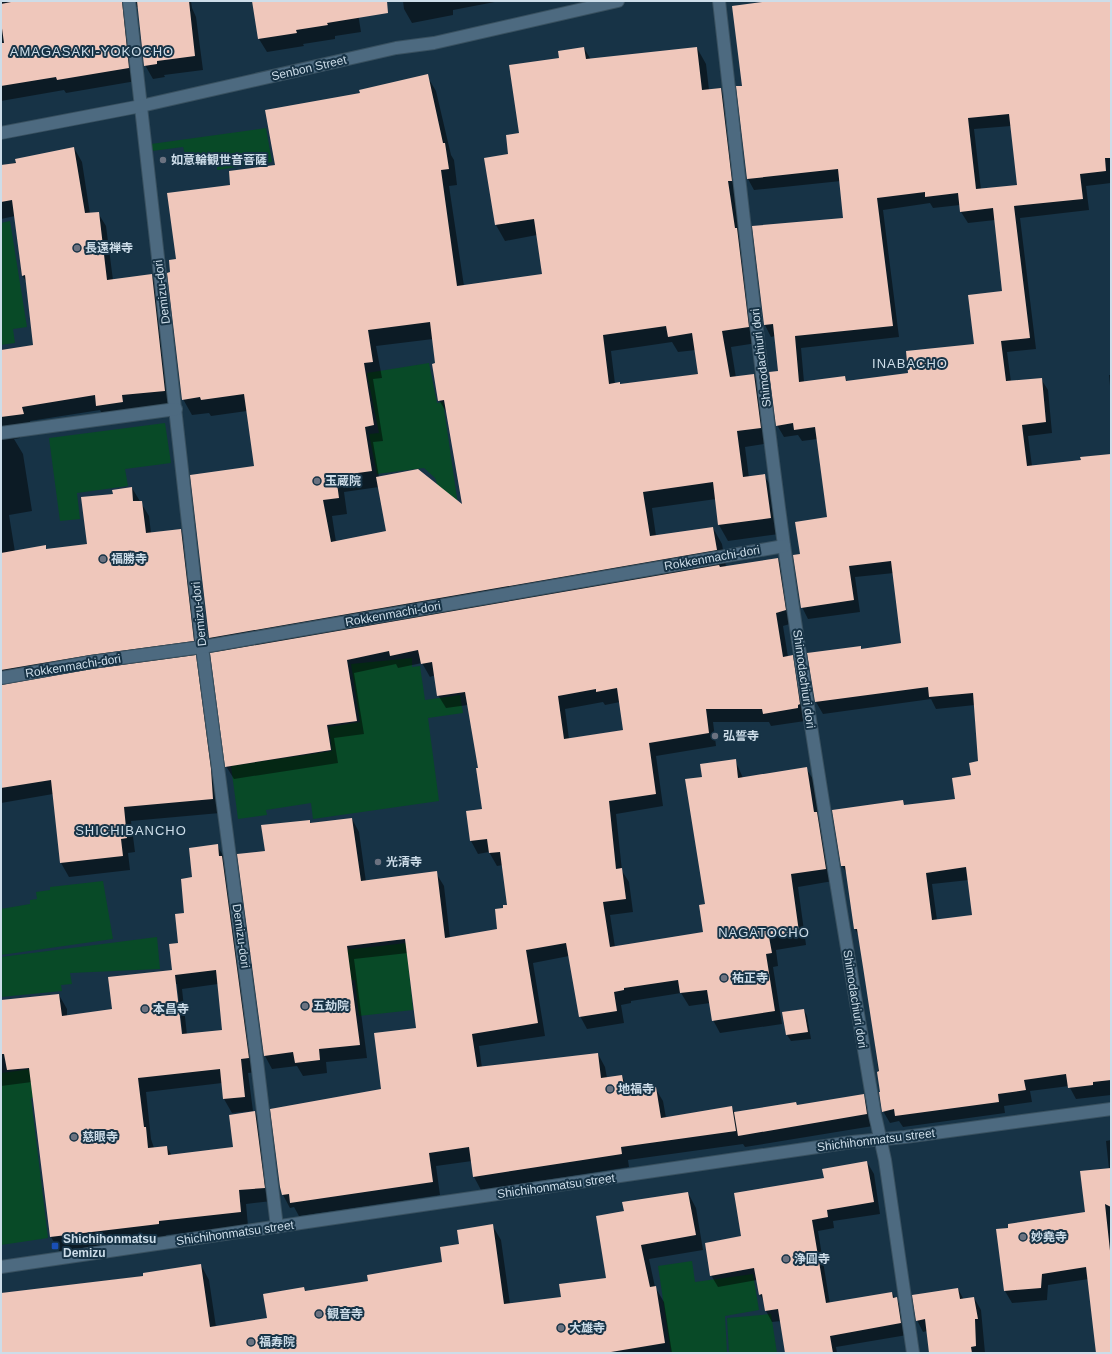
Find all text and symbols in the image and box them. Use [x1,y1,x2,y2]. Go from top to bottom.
district label: AMAGASAKI-YOKOCHO [10,44,174,59]
street label: Senbon Street [270,52,349,83]
place label: 如意輪観世音菩薩 [171,153,267,167]
marker: 如意輪観世音菩薩 [158,155,168,165]
place label: 長遠禅寺 [85,241,133,255]
marker: 長遠禅寺 [72,243,82,253]
street label: Demizu-dori [151,259,173,325]
street label: Shimodachiuri dori [748,308,774,408]
district label: INABACHO [872,356,948,371]
place label: 玉蔵院 [325,474,361,488]
marker: 玉蔵院 [312,476,322,486]
street label: Rokkenmachi-dori [663,543,761,573]
place label: 福勝寺 [111,552,147,566]
marker: 福勝寺 [98,554,108,564]
street label: Demizu-dori [189,581,209,647]
street label: Rokkenmachi-dori [344,599,442,629]
street label: Shimodachiuri dori [790,629,818,729]
street label: Rokkenmachi-dori [24,652,122,680]
place label: 弘誓寺 [723,729,759,743]
marker: 弘誓寺 [710,731,720,741]
district label: SHICHIBANCHO [75,823,187,838]
place label: 光清寺 [386,855,422,869]
marker: 光清寺 [373,857,383,867]
street label: Demizu-dori [230,903,252,969]
district label: NAGATOCHO [718,925,810,940]
street label: Shimodachiuri dori [840,949,870,1049]
place label: 祐正寺 [732,971,768,985]
marker: 祐正寺 [719,973,729,983]
place label: 五劫院 [313,999,349,1013]
marker: 五劫院 [300,1001,310,1011]
place label: 本昌寺 [153,1002,189,1016]
marker: 本昌寺 [140,1004,150,1014]
place label: 地福寺 [618,1082,654,1096]
marker: 地福寺 [605,1084,615,1094]
street label: Shichihonmatsu street [816,1126,936,1154]
place label: 慈眼寺 [82,1130,118,1144]
marker: 慈眼寺 [69,1132,79,1142]
street label: Shichihonmatsu street [496,1171,616,1201]
street label: Shichihonmatsu street [175,1218,295,1248]
place label: 妙堯寺 [1031,1230,1067,1244]
place label: Shichihonmatsu Demizu [63,1232,156,1260]
marker: 妙堯寺 [1018,1232,1028,1242]
marker: Shichihonmatsu Demizu [50,1241,60,1251]
place label: 浄圓寺 [794,1252,830,1266]
marker: 浄圓寺 [781,1254,791,1264]
place label: 観音寺 [327,1307,363,1321]
marker: 観音寺 [314,1309,324,1319]
place label: 大雄寺 [569,1321,605,1335]
marker: 大雄寺 [556,1323,566,1333]
place label: 福寿院 [259,1335,295,1349]
marker: 福寿院 [246,1337,256,1347]

